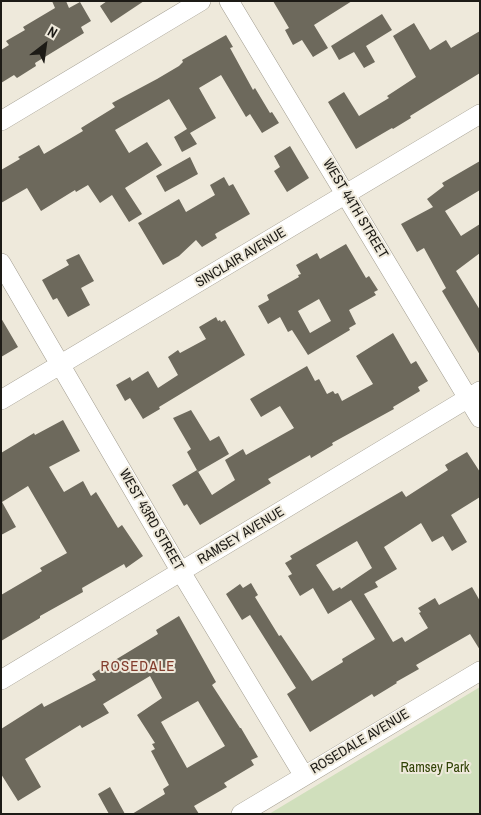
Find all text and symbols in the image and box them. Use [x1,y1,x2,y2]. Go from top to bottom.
north arrow [20,20,70,70]
text: N [44,22,61,42]
street label: WEST 44TH STREET [319,156,391,262]
street label: SINCLAIR AVENUE [193,224,289,292]
street label: WEST 43RD STREET [115,466,187,574]
street label: RAMSEY AVENUE [195,504,287,568]
district label: ROSEDALE [100,658,176,676]
street label: ROSEDALE AVENUE [308,706,412,778]
park label: Ramsey Park [401,760,469,776]

